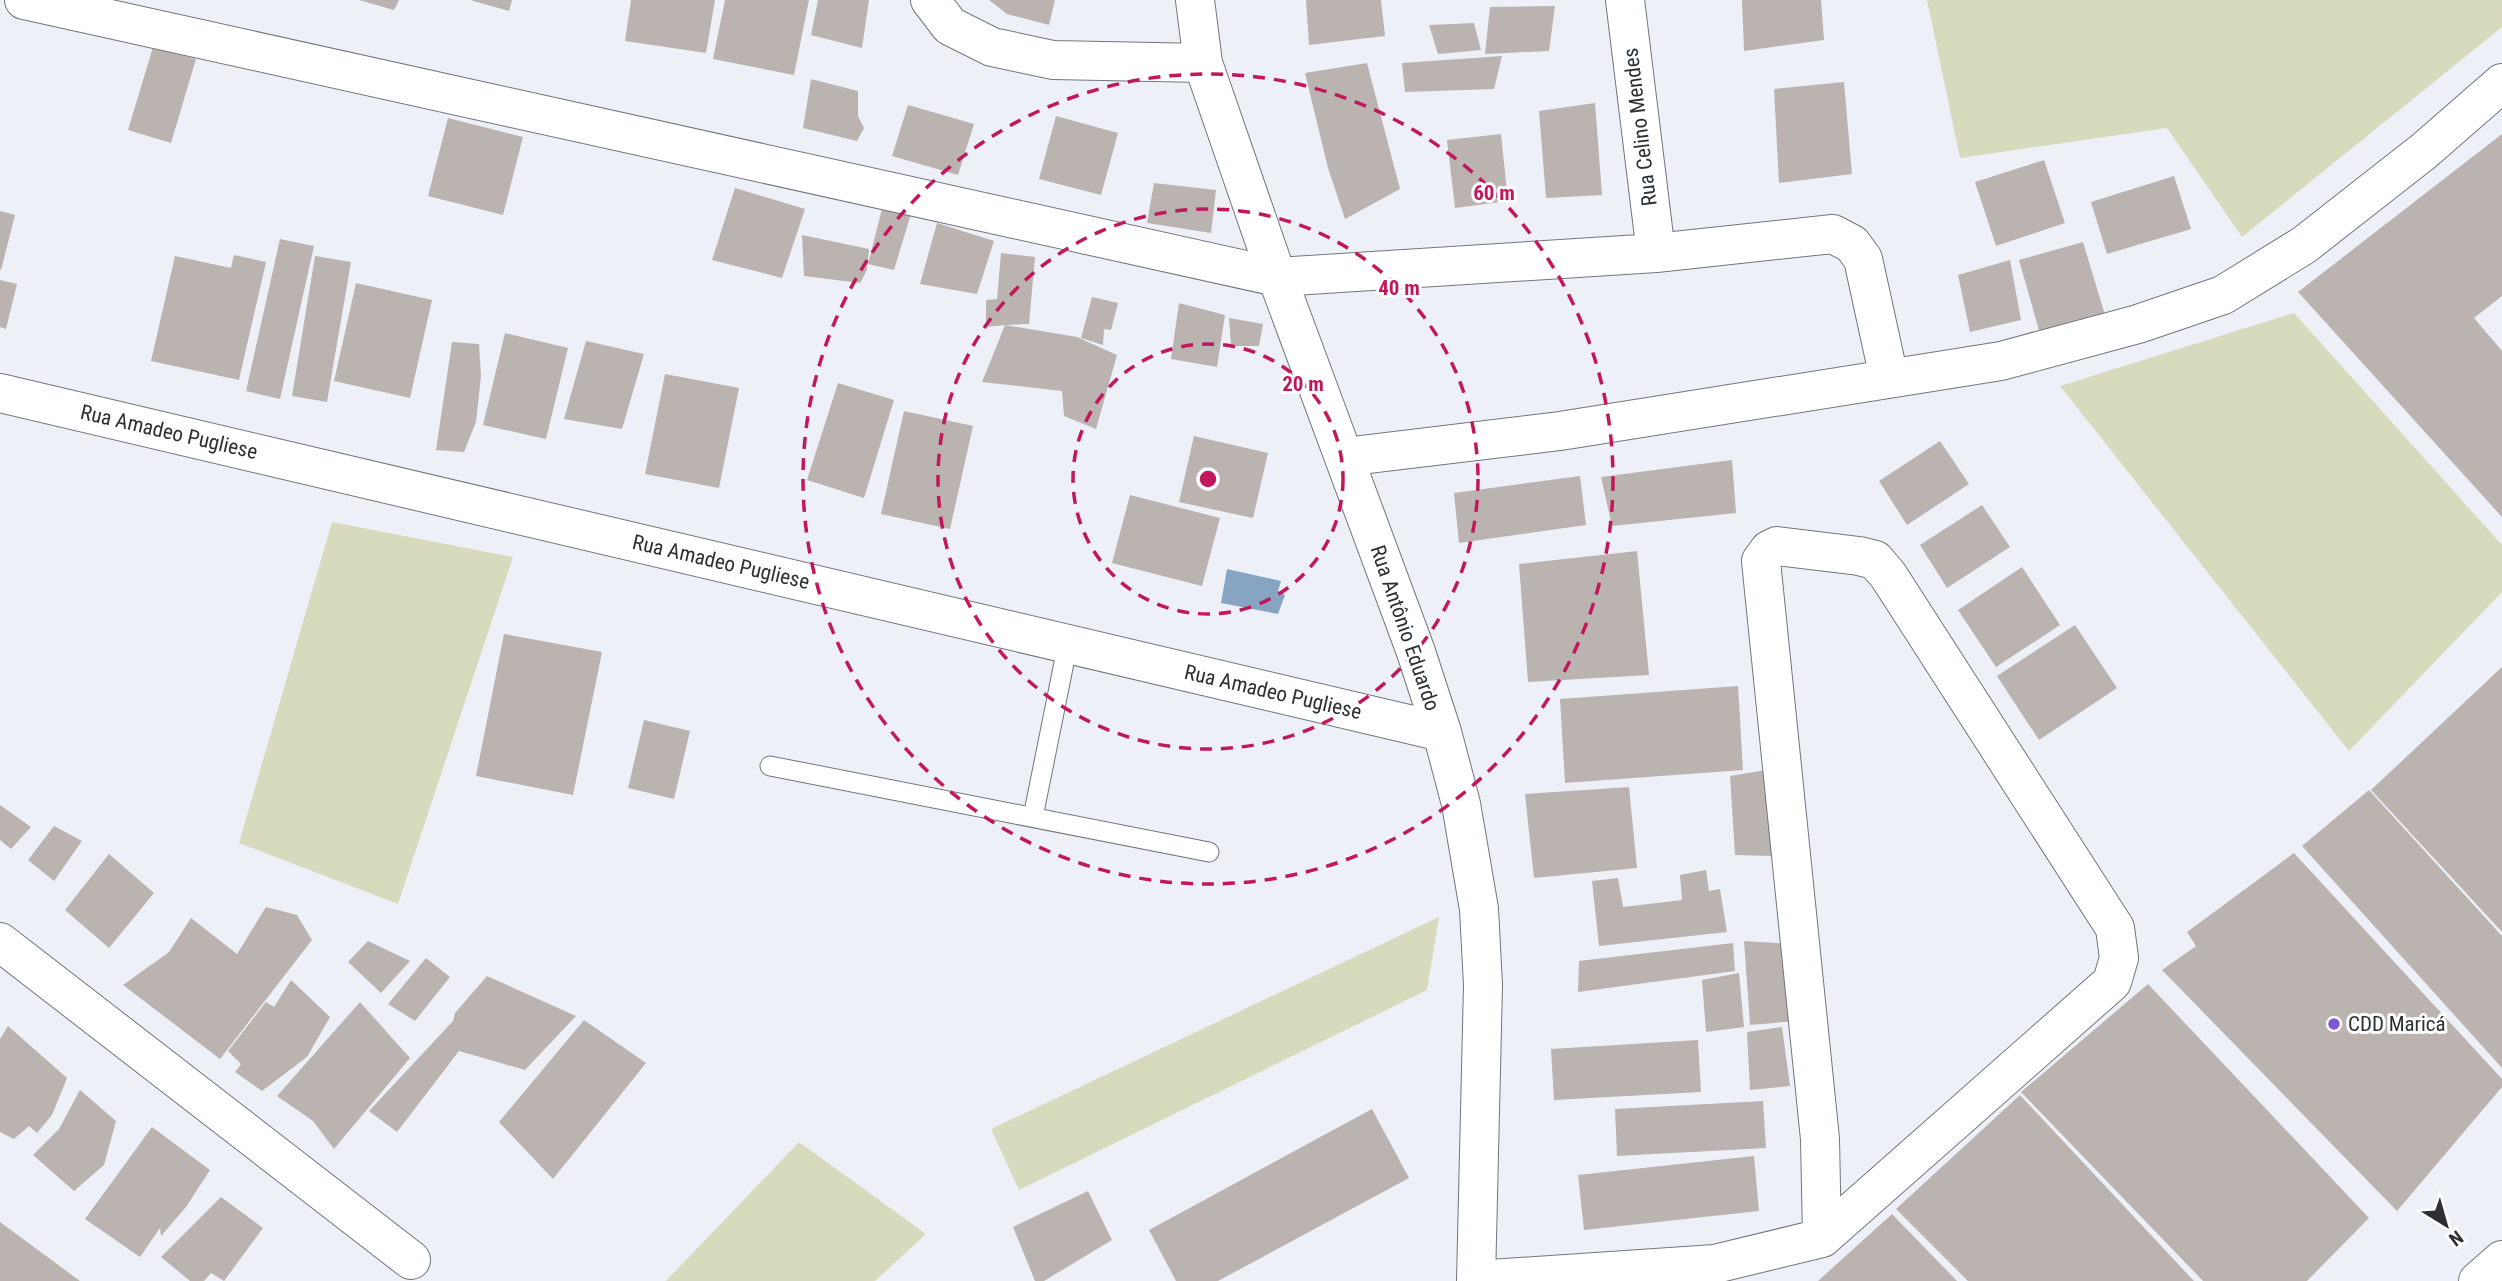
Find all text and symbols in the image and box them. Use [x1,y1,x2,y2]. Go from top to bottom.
street label: Rua Celino Mendes [1618,47,1662,207]
text: 60 m [1473,181,1515,205]
text: 40 m [1378,276,1420,300]
text: 20 m [1282,372,1324,396]
street label: Rua Amadeo Pugliese [78,400,260,464]
centre of rings [1196,467,1220,491]
street label: Rua Amadeo Pugliese [630,530,812,594]
street label: Rua Antônio Eduardo [1365,542,1445,714]
street label: Rua Amadeo Pugliese [1182,660,1364,724]
place label: CDD Maricá [2348,1012,2446,1036]
marker: CDD Maricá [2326,1016,2342,1032]
north arrow [2411,1190,2481,1260]
text: N [2444,1225,2467,1251]

